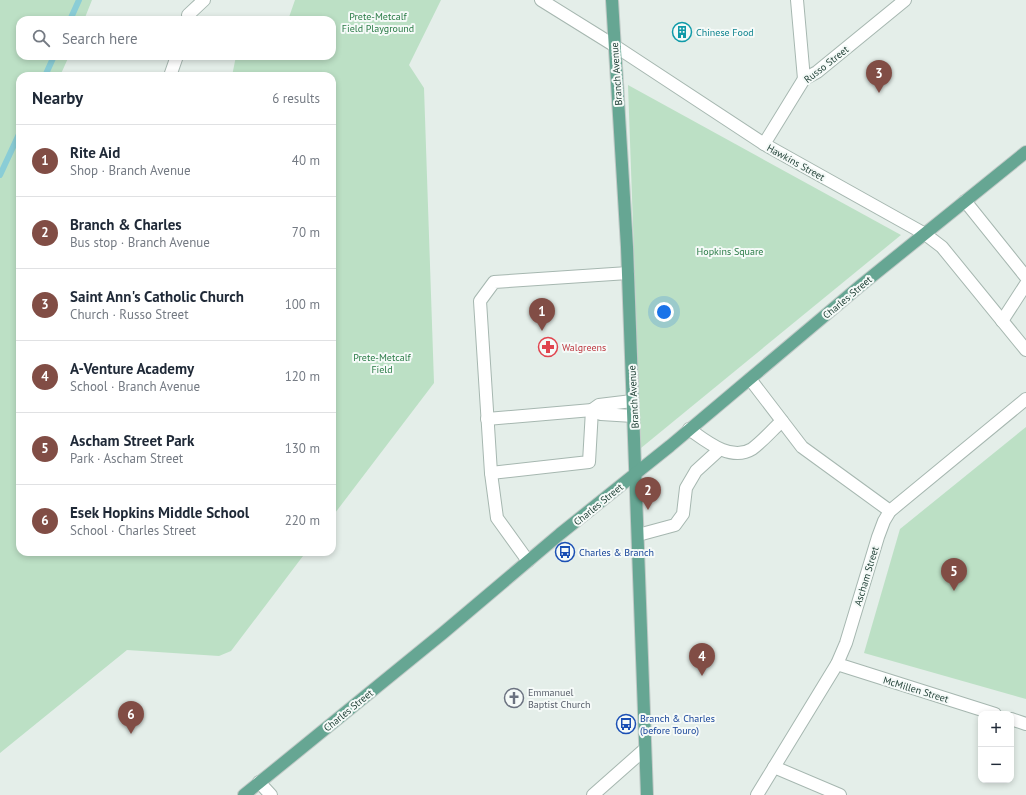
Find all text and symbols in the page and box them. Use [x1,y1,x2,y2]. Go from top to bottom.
park label: Prete-Metcalf Field Playground [342,10,414,35]
search box [16,16,336,60]
building icon: Chinese Food [671,21,693,43]
place label: Chinese Food [696,26,754,39]
icon: search [30,27,52,49]
text: Search here [62,29,138,48]
street label: Branch Avenue [608,42,625,106]
street label: Russo Street [801,43,852,86]
pin: 3 [866,60,892,93]
text: Nearby [32,87,83,109]
text: 6 results [272,90,320,107]
street label: Hawkins Street [764,141,828,184]
text: Rite Aid [70,143,120,162]
text: 1 [41,152,49,169]
text: 40 m [292,152,320,169]
text: Shop · Branch Avenue [70,162,191,179]
text: Branch & Charles [70,215,182,234]
text: 2 [41,224,49,241]
text: 70 m [292,224,320,241]
text: Bus stop · Branch Avenue [70,234,210,251]
park label: Hopkins Square [697,245,763,258]
street label: Charles Street [820,273,875,322]
text: Saint Ann's Catholic Church [70,287,244,306]
text: 3 [41,296,49,313]
text: 100 m [285,296,320,313]
pin: 1 [529,298,555,331]
your location [654,302,674,322]
text: Church · Russo Street [70,306,189,323]
pharmacy icon: Walgreens [537,336,559,358]
place label: Walgreens [562,341,606,354]
park label: Prete-Metcalf Field [353,351,412,376]
text: A-Venture Academy [70,359,194,378]
street label: Branch Avenue [625,365,642,429]
text: 4 [41,368,49,385]
text: 120 m [285,368,320,385]
text: School · Branch Avenue [70,378,200,395]
text: Ascham Street Park [70,431,194,450]
text: 5 [41,440,49,457]
text: 130 m [285,440,320,457]
text: Park · Ascham Street [70,450,183,467]
pin: 2 [635,477,661,510]
street label: Charles Street [571,480,626,528]
text: Esek Hopkins Middle School [70,503,249,522]
text: 6 [41,512,49,529]
text: 220 m [285,512,320,529]
text: School · Charles Street [70,522,196,539]
bus stop icon: Charles & Branch [554,541,576,563]
street label: Ascham Street [851,544,882,607]
place label: Charles & Branch [579,546,654,559]
pin: 5 [941,558,967,591]
pin: 4 [689,643,715,676]
street label: McMillen Street [882,673,951,706]
street label: Charles Street [321,686,376,734]
place label: Emmanuel Baptist Church [528,686,591,711]
church icon: Emmanuel Baptist Church [503,687,525,709]
pin: 6 [118,701,144,734]
map controls [978,711,1014,783]
button: + [978,711,1014,747]
place label: Branch & Charles (before Touro) [640,712,715,737]
bus stop icon: Branch & Charles (before Touro) [615,713,637,735]
button: − [978,747,1014,783]

